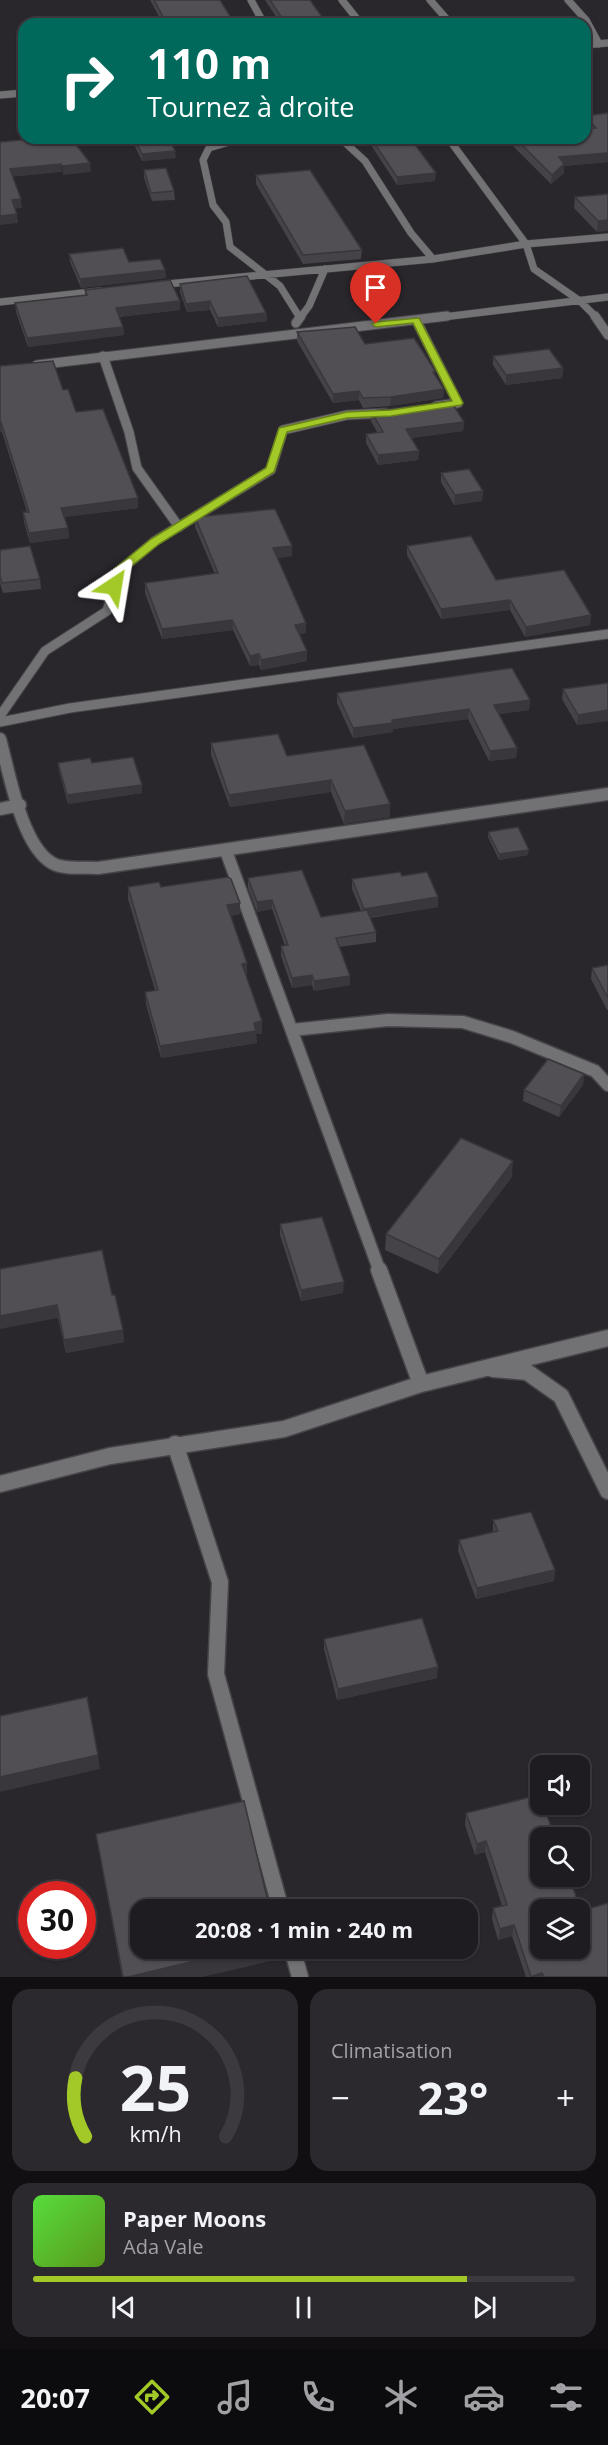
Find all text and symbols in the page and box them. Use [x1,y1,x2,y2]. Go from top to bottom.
text: 110 m [147,34,271,91]
icon: right [48,42,126,120]
text: Tournez à droite [147,88,355,125]
pin [350,262,401,324]
icon: arrive [359,271,392,304]
position arrow [82,554,146,618]
map controls [530,1755,590,1959]
button: sound [530,1755,590,1815]
button: search [530,1827,590,1887]
speed limit sign: 30 [18,1881,96,1959]
button: layers [530,1899,590,1959]
text: 20:08 · 1 min · 240 m [195,1914,413,1944]
text: Climatisation [331,2037,453,2064]
text: 25 [119,2044,191,2129]
text: 23° [418,2067,488,2128]
text: − [331,2075,350,2120]
text: + [556,2075,575,2120]
text: km/h [129,2119,181,2148]
text: Paper Moons [123,2203,266,2233]
text: Ada Vale [123,2233,204,2260]
icon: previous [107,2291,140,2324]
icon: pause [287,2291,320,2324]
icon: next [468,2291,501,2324]
icon: directions [131,2376,173,2418]
icon: music [214,2376,256,2418]
icon: phone [297,2376,339,2418]
icon: climate [380,2376,422,2418]
icon: car [463,2376,505,2418]
icon: filters [545,2376,587,2418]
text: 20:07 [20,2379,90,2416]

